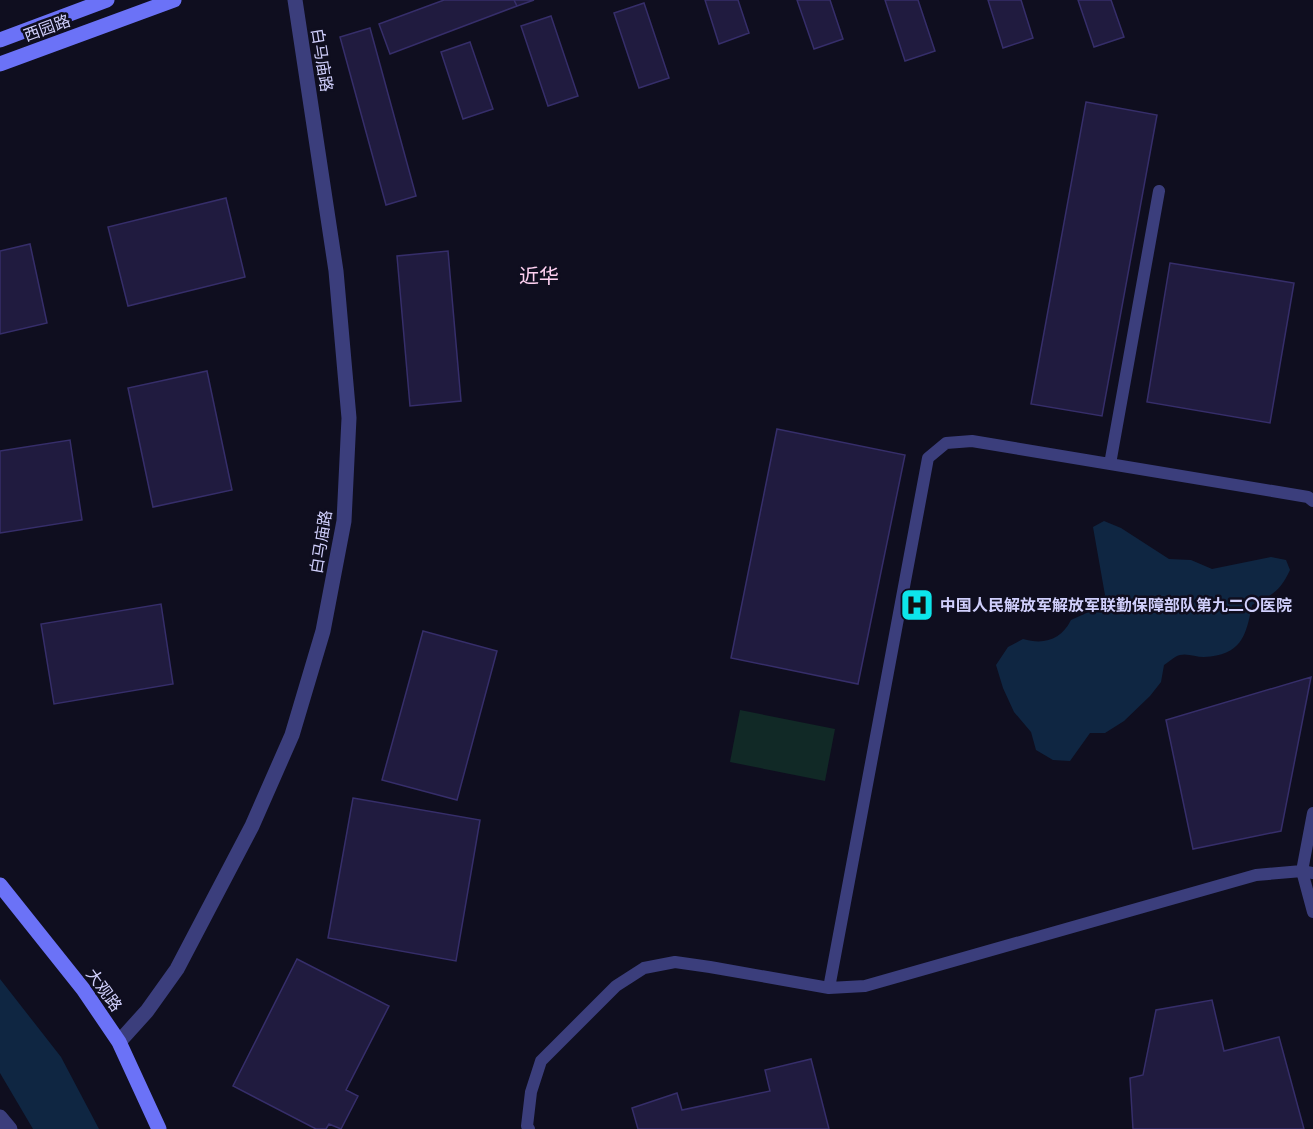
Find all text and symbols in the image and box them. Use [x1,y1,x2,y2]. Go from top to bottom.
street label: 西园路 [21,9,73,47]
street label: 白马庙路 [306,27,338,93]
district label: 近华 [519,262,559,290]
street label: 白马庙路 [305,509,337,575]
hospital icon: 中国人民解放军解放军联勤保障部队第九二〇医院 [899,587,935,623]
place label: 中国人民解放军解放军联勤保障部队第九二〇医院 [940,594,1292,617]
street label: 大观路 [81,964,127,1016]

